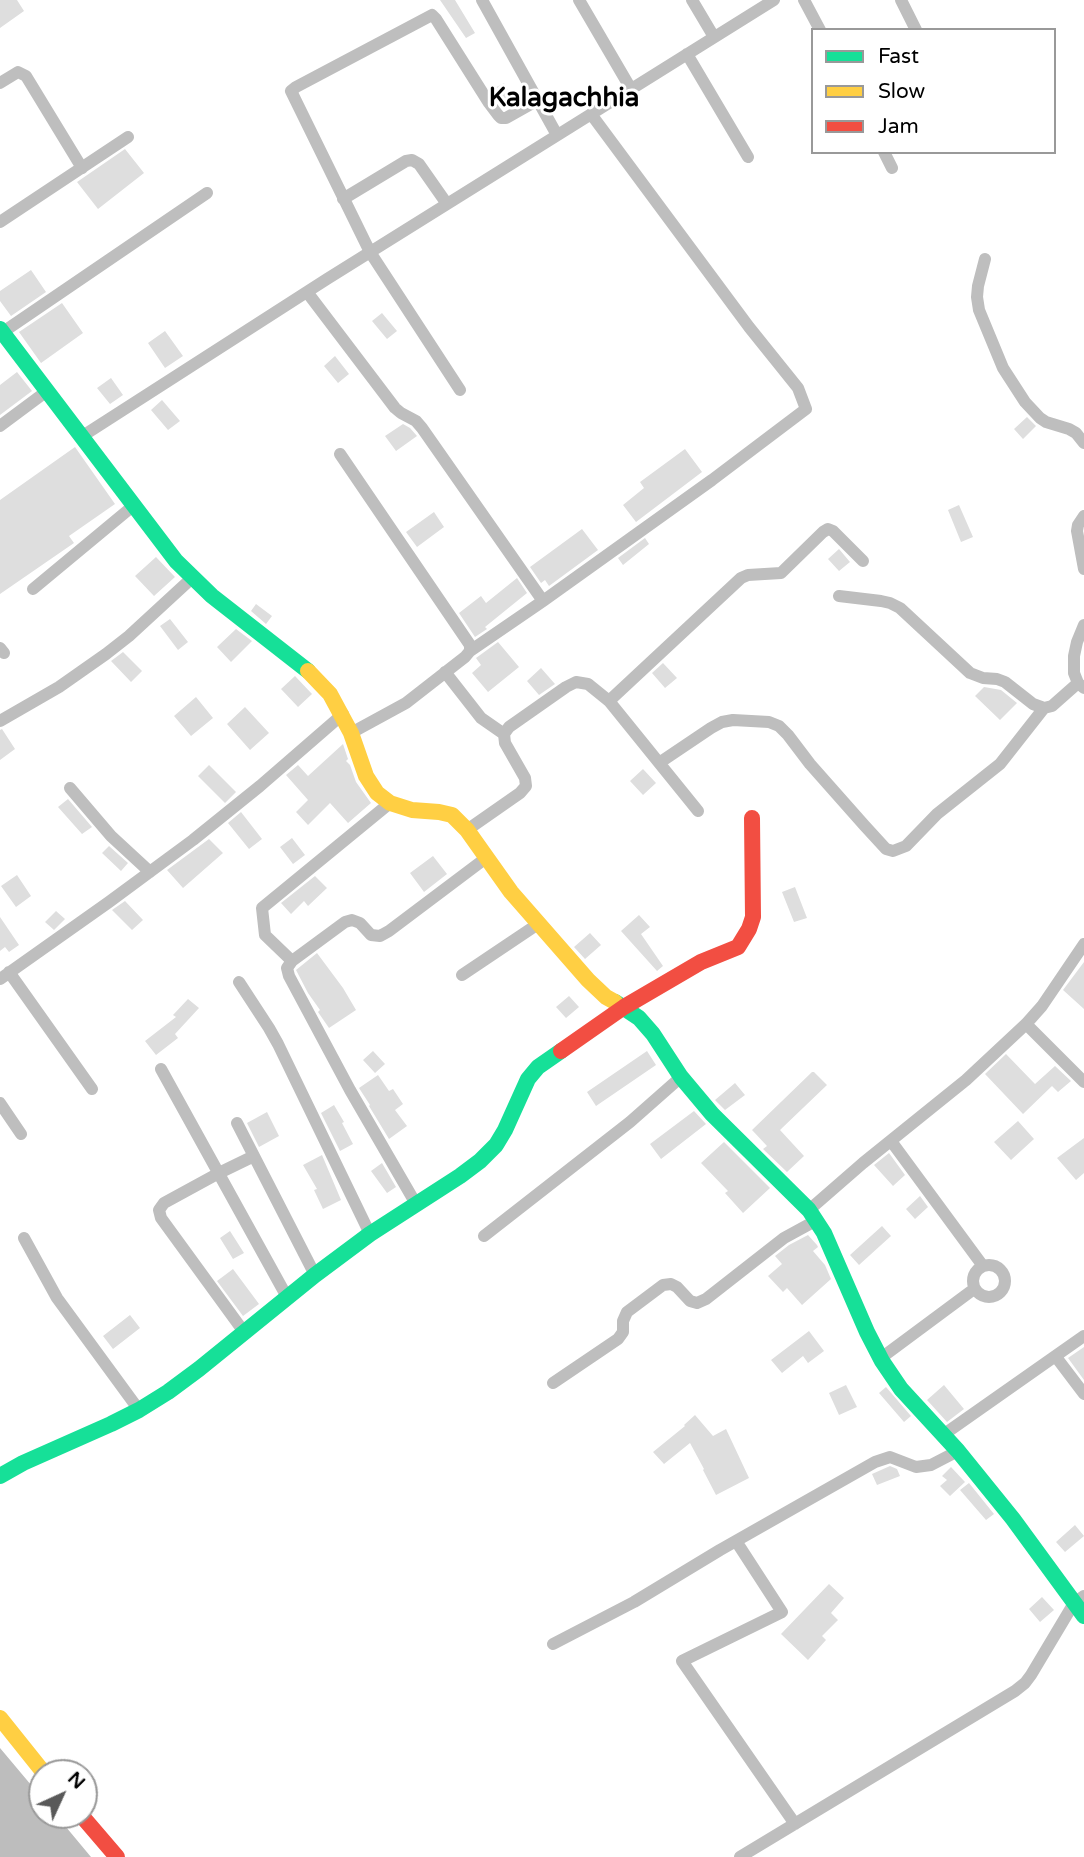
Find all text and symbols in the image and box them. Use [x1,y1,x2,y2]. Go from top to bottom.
legend [811,28,1056,154]
text: Fast [878,44,919,69]
text: Slow [878,79,925,104]
district label: Kalagachhia [489,83,639,115]
text: Jam [878,114,919,139]
north arrow [28,1759,98,1829]
text: N [63,1767,90,1794]

